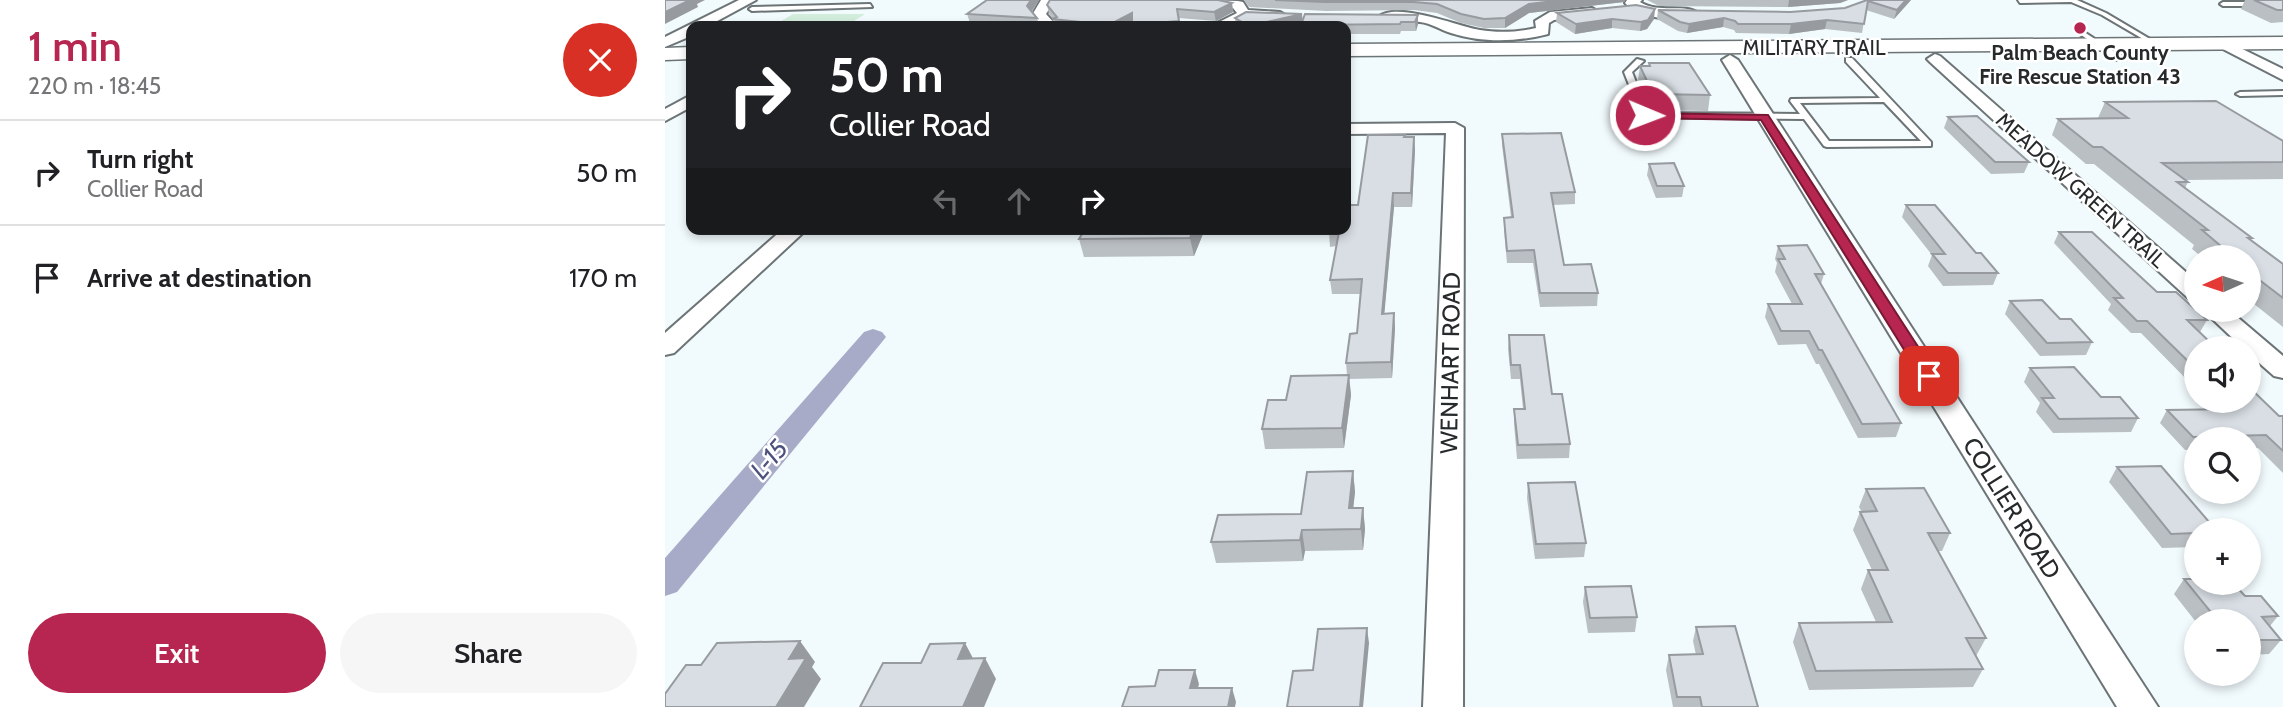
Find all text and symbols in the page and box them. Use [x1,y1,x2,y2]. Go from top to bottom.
text: 1 min [28,20,122,72]
marker: Palm Beach County Fire Rescue Station 43 [2072,20,2088,36]
button: close [563,23,637,97]
street label: MILITARY TRAIL [1743,35,1886,60]
place label: Palm Beach County Fire Rescue Station 43 [1979,40,2181,89]
text: 50 m [829,45,944,104]
icon: right [714,49,805,140]
text: 220 m · 18:45 [28,72,161,100]
position arrow [1608,78,1682,152]
text: Collier Road [829,105,991,144]
street label: MEADOW GREEN TRAIL [1991,107,2171,273]
text: Turn right [87,143,193,175]
icon: right [28,154,66,192]
text: 50 m [576,157,637,189]
text: Collier Road [87,175,203,203]
icon: left [927,182,965,220]
icon: ahead [1000,182,1038,220]
icon: right [1073,182,1111,220]
north arrow [2184,245,2261,322]
map controls [2184,245,2261,686]
icon: arrive [28,259,66,297]
text: Arrive at destination [87,262,312,294]
text: 170 m [569,262,637,294]
street label: WENHART ROAD [1434,272,1466,454]
button: sound [2184,336,2261,413]
pin [1899,346,1959,406]
icon: arrive [1910,357,1948,395]
button: search [2184,427,2261,504]
street label: COLLIER ROAD [1957,432,2067,584]
water label: L-15 [743,433,795,485]
button: + [2184,518,2261,595]
button: − [2184,609,2261,686]
button: Exit [28,613,326,693]
button: Share [340,613,637,693]

